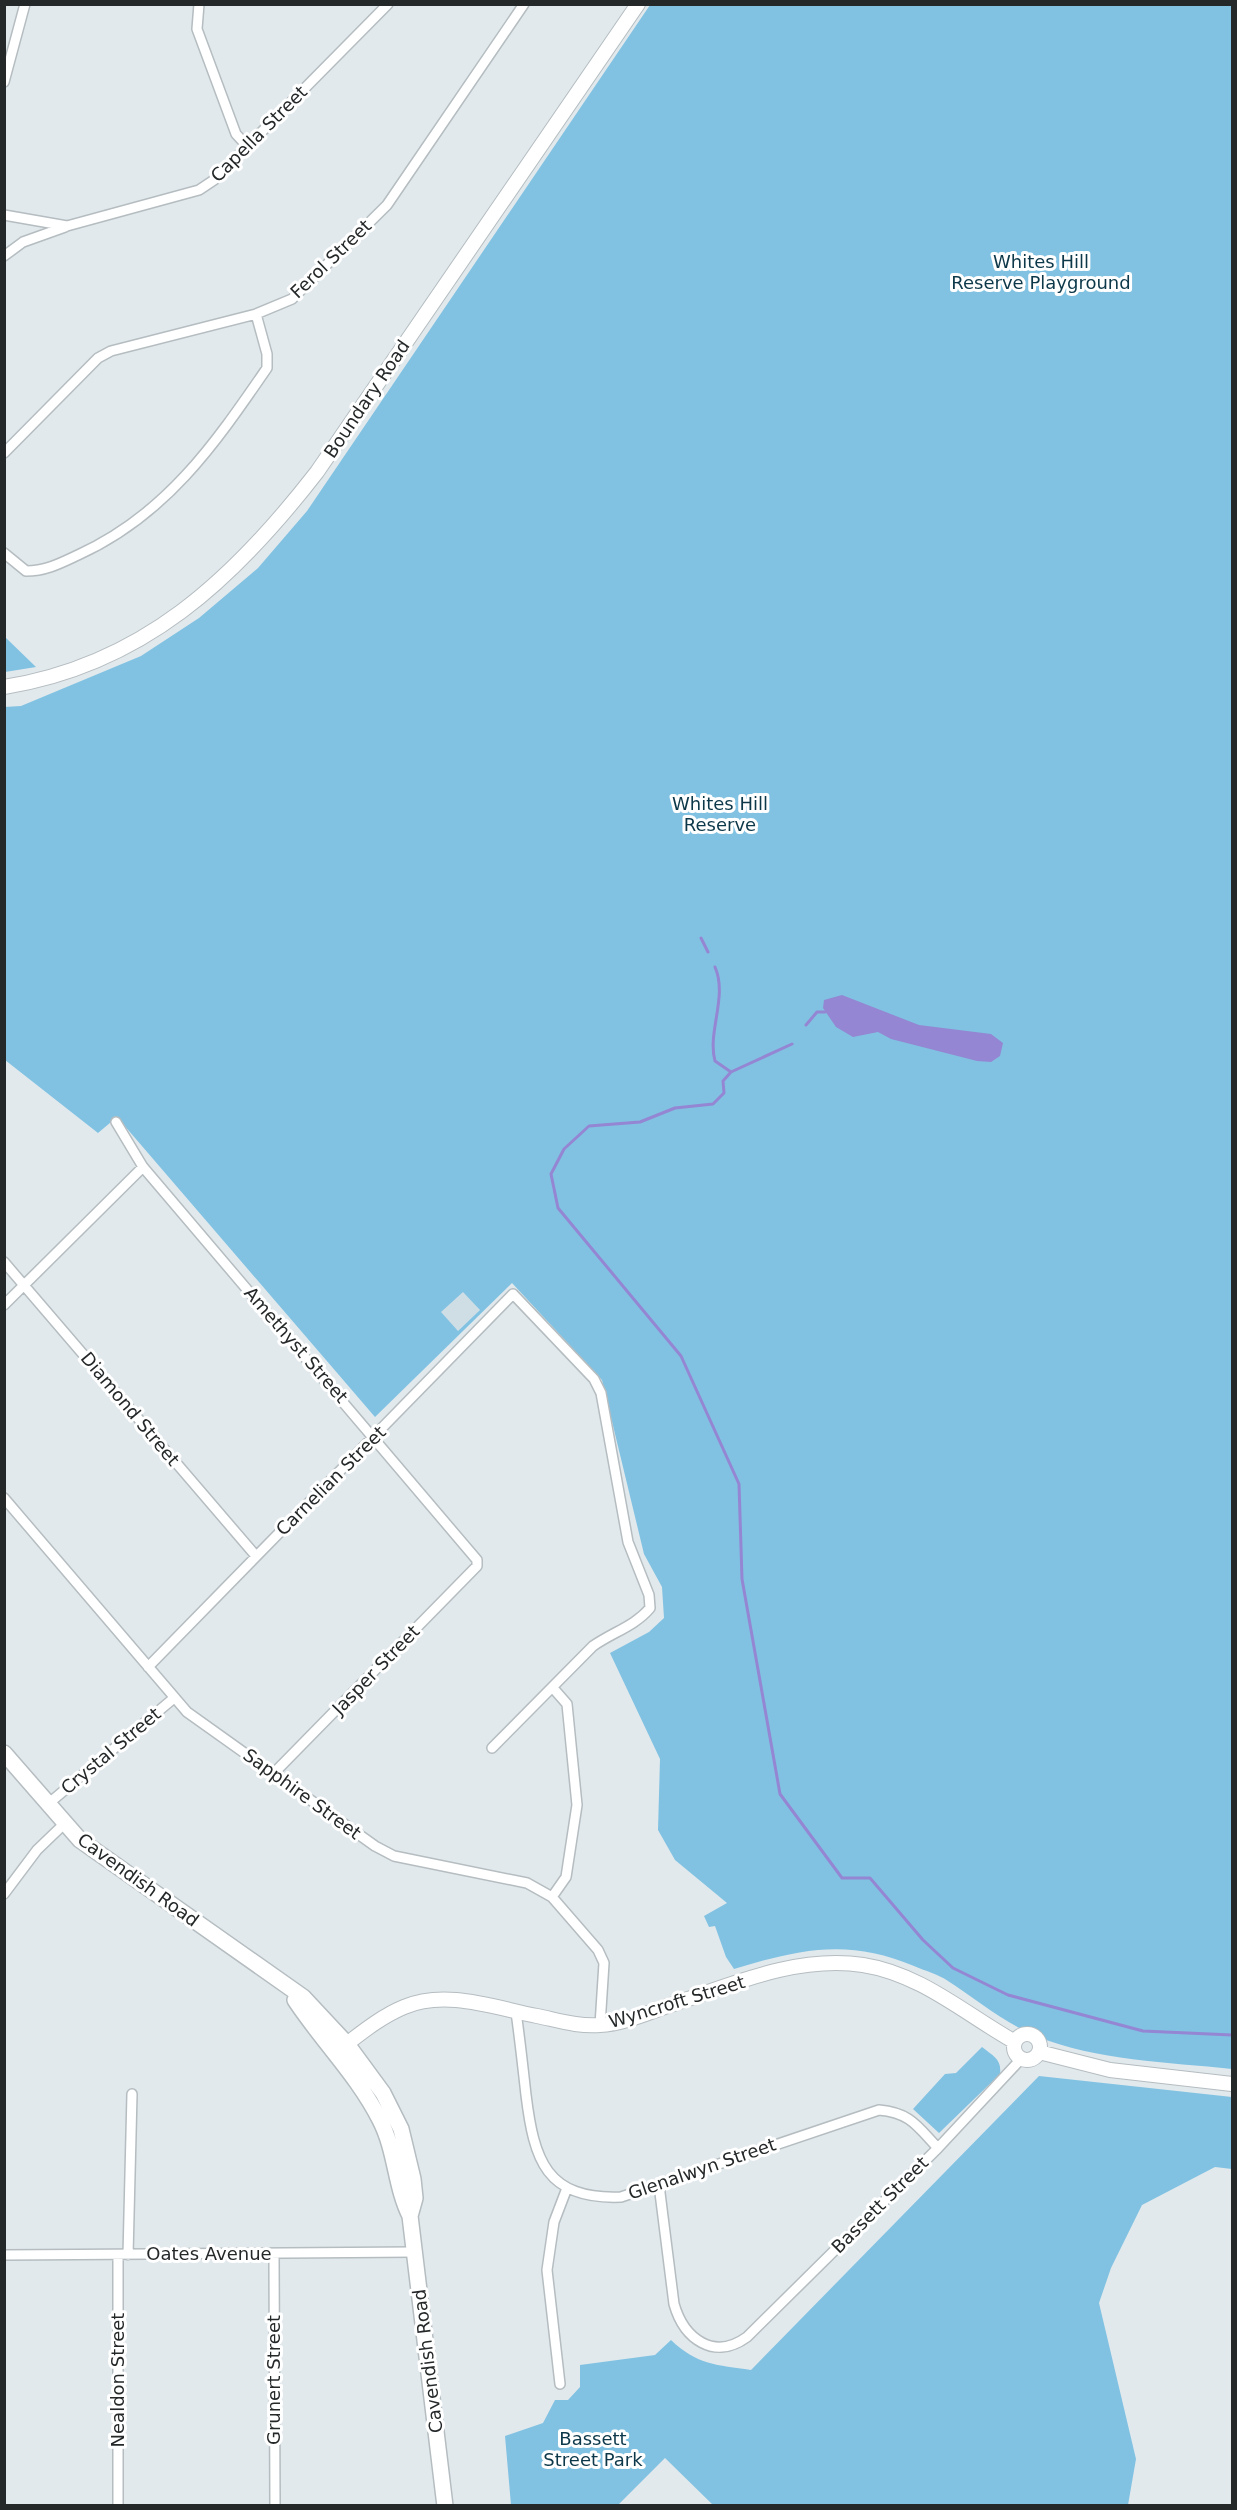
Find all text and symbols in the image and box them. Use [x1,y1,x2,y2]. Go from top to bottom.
street label: Capella Street [206,81,311,186]
street label: Ferol Street [286,215,375,302]
park label: Whites Hill Reserve Playground [951,251,1131,293]
street label: Boundary Road [319,336,414,462]
park label: Whites Hill Reserve [672,793,768,835]
street label: Amethyst Street [240,1282,352,1407]
street label: Diamond Street [77,1348,184,1470]
street label: Carnelian Street [272,1422,390,1540]
street label: Jasper Street [327,1621,423,1719]
street label: Crystal Street [57,1703,165,1798]
street label: Sapphire Street [239,1744,365,1843]
street label: Cavendish Road [74,1829,203,1931]
street label: Wyncroft Street [606,1971,747,2032]
street label: Glenalwyn Street [625,2133,778,2204]
street label: Bassett Street [827,2152,932,2257]
street label: Oates Avenue [146,2243,272,2264]
street label: Cavendish Road [408,2288,447,2434]
street label: Nealdon Street [107,2313,128,2447]
street label: Grunert Street [263,2315,284,2445]
park label: Bassett Street Park [543,2428,643,2470]

